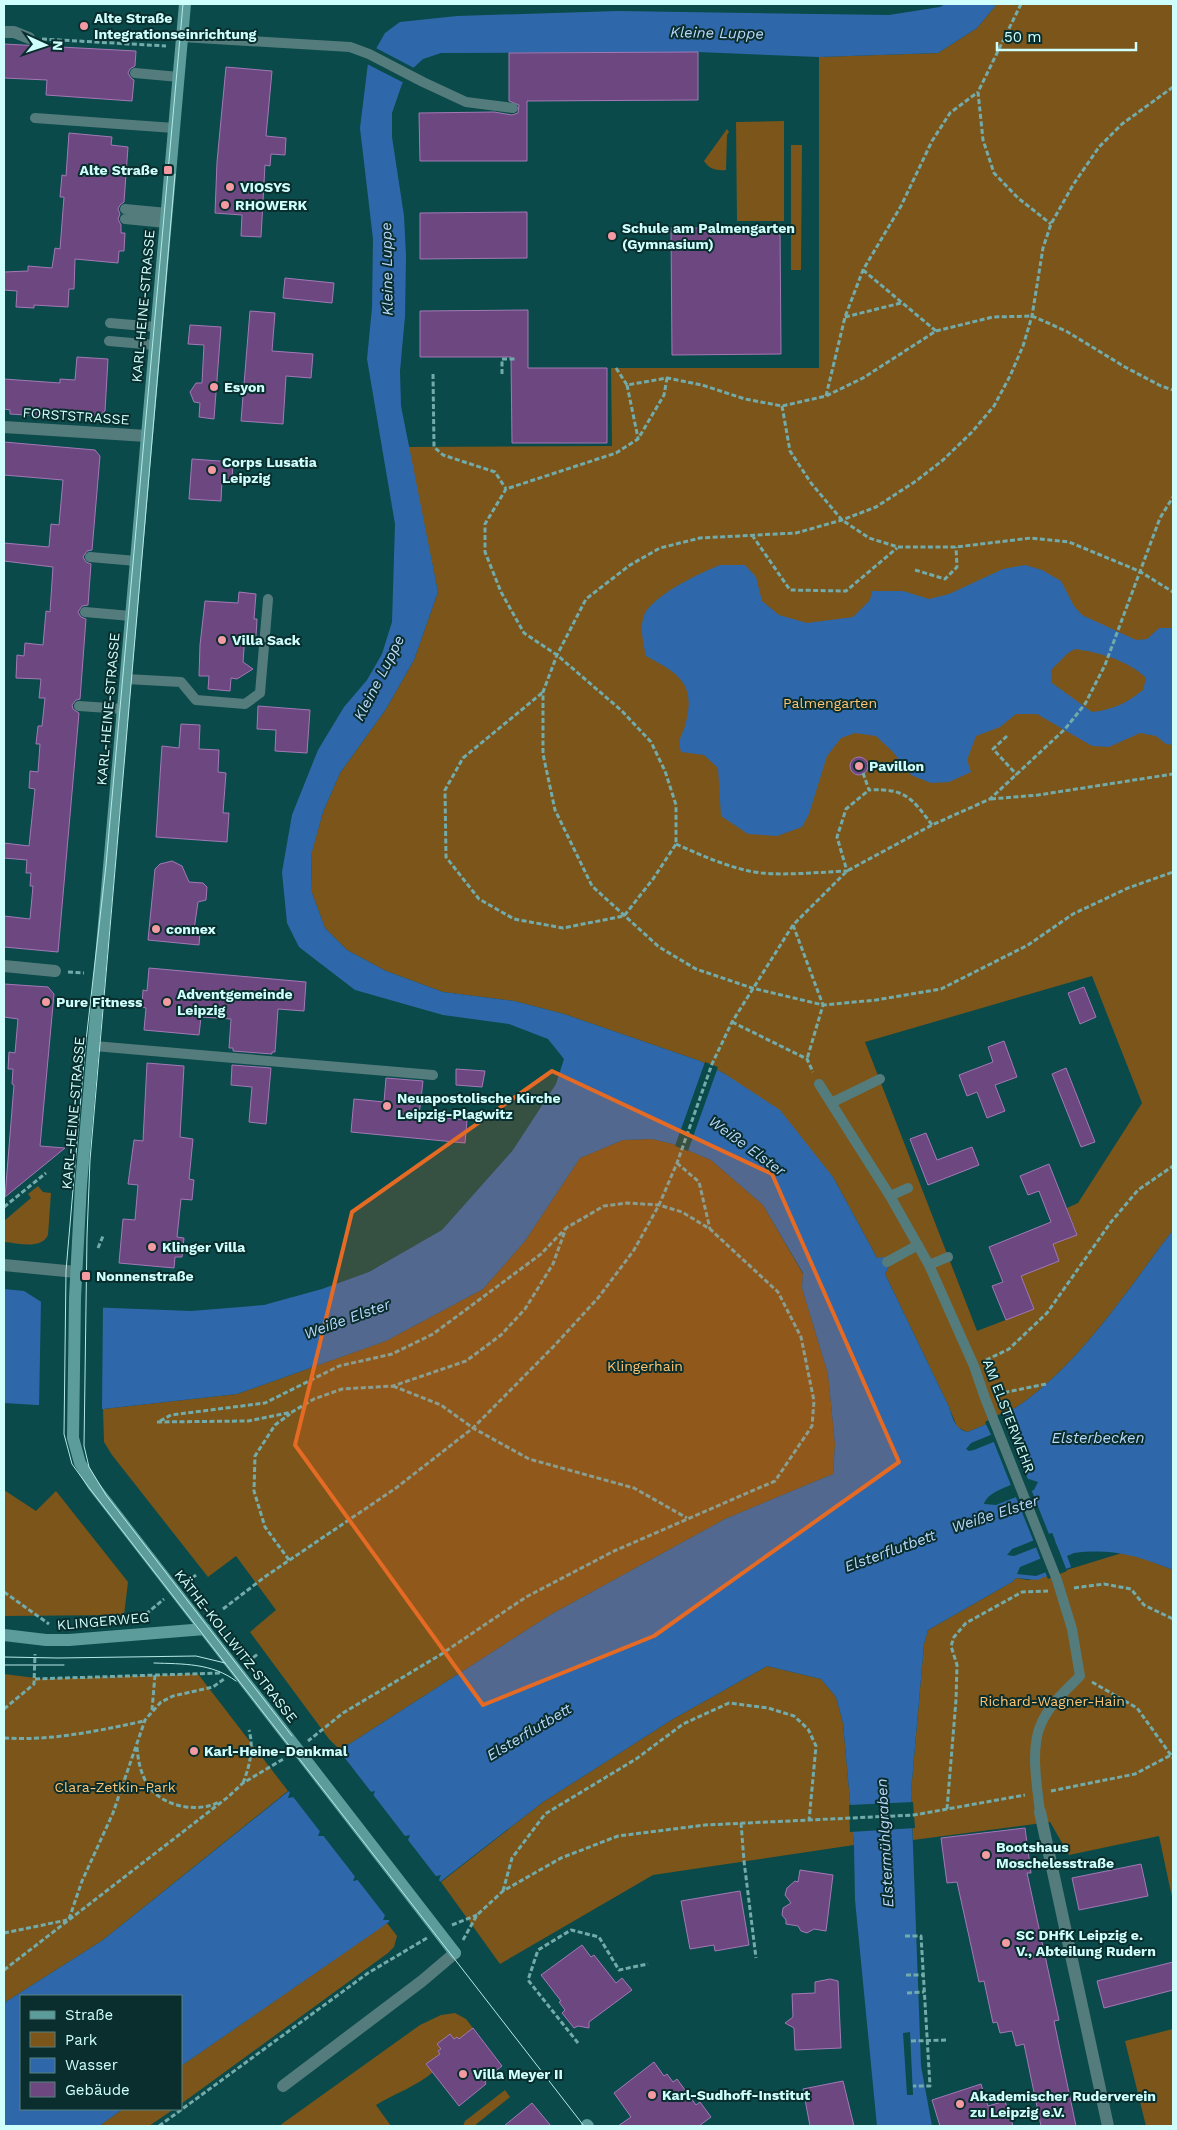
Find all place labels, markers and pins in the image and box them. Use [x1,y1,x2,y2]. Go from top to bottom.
place label: Alte Straße Integrationseinrichtung [94,10,257,42]
marker: Alte Straße Integrationseinrichtung [78,20,90,32]
place label: Alte Straße [80,162,158,178]
marker: Alte Straße [162,164,174,176]
place label: VIOSYS [240,179,291,195]
marker: VIOSYS [224,181,236,193]
place label: RHOWERK [235,197,308,213]
marker: RHOWERK [219,199,231,211]
place label: Schule am Palmengarten (Gymnasium) [622,220,795,252]
marker: Schule am Palmengarten (Gymnasium) [606,230,618,242]
place label: Esyon [224,379,265,395]
marker: Esyon [208,381,220,393]
place label: Corps Lusatia Leipzig [222,454,318,486]
marker: Corps Lusatia Leipzig [206,464,218,476]
place label: Villa Sack [232,632,301,648]
marker: Villa Sack [216,634,228,646]
place label: Pavillon [869,758,924,774]
marker: Pavillon [853,760,865,772]
place label: connex [166,921,216,937]
marker: connex [150,923,162,935]
place label: Adventgemeinde Leipzig [177,986,293,1018]
place label: Pure Fitness [56,994,143,1010]
marker: Pure Fitness [40,996,52,1008]
marker: Adventgemeinde Leipzig [161,996,173,1008]
place label: Neuapostolische Kirche Leipzig-Plagwitz [397,1090,561,1122]
marker: Neuapostolische Kirche Leipzig-Plagwitz [381,1100,393,1112]
place label: Klinger Villa [162,1239,246,1255]
marker: Klinger Villa [146,1241,158,1253]
place label: Nonnenstraße [96,1268,194,1284]
marker: Nonnenstraße [80,1270,92,1282]
place label: Karl-Heine-Denkmal [204,1743,348,1759]
marker: Karl-Heine-Denkmal [188,1745,200,1757]
place label: Bootshaus Moschelesstraße [996,1839,1114,1871]
marker: Bootshaus Moschelesstraße [980,1849,992,1861]
place label: SC DHfK Leipzig e. V., Abteilung Rudern [1016,1927,1156,1959]
marker: SC DHfK Leipzig e. V., Abteilung Rudern [1000,1937,1012,1949]
place label: Villa Meyer II [473,2066,563,2082]
marker: Villa Meyer II [457,2068,469,2080]
place label: Karl-Sudhoff-Institut [662,2087,810,2103]
place label: Akademischer Ruderverein zu Leipzig e.V. [970,2088,1156,2120]
marker: Karl-Sudhoff-Institut [646,2089,658,2101]
marker: Akademischer Ruderverein zu Leipzig e.V. [954,2098,966,2110]

